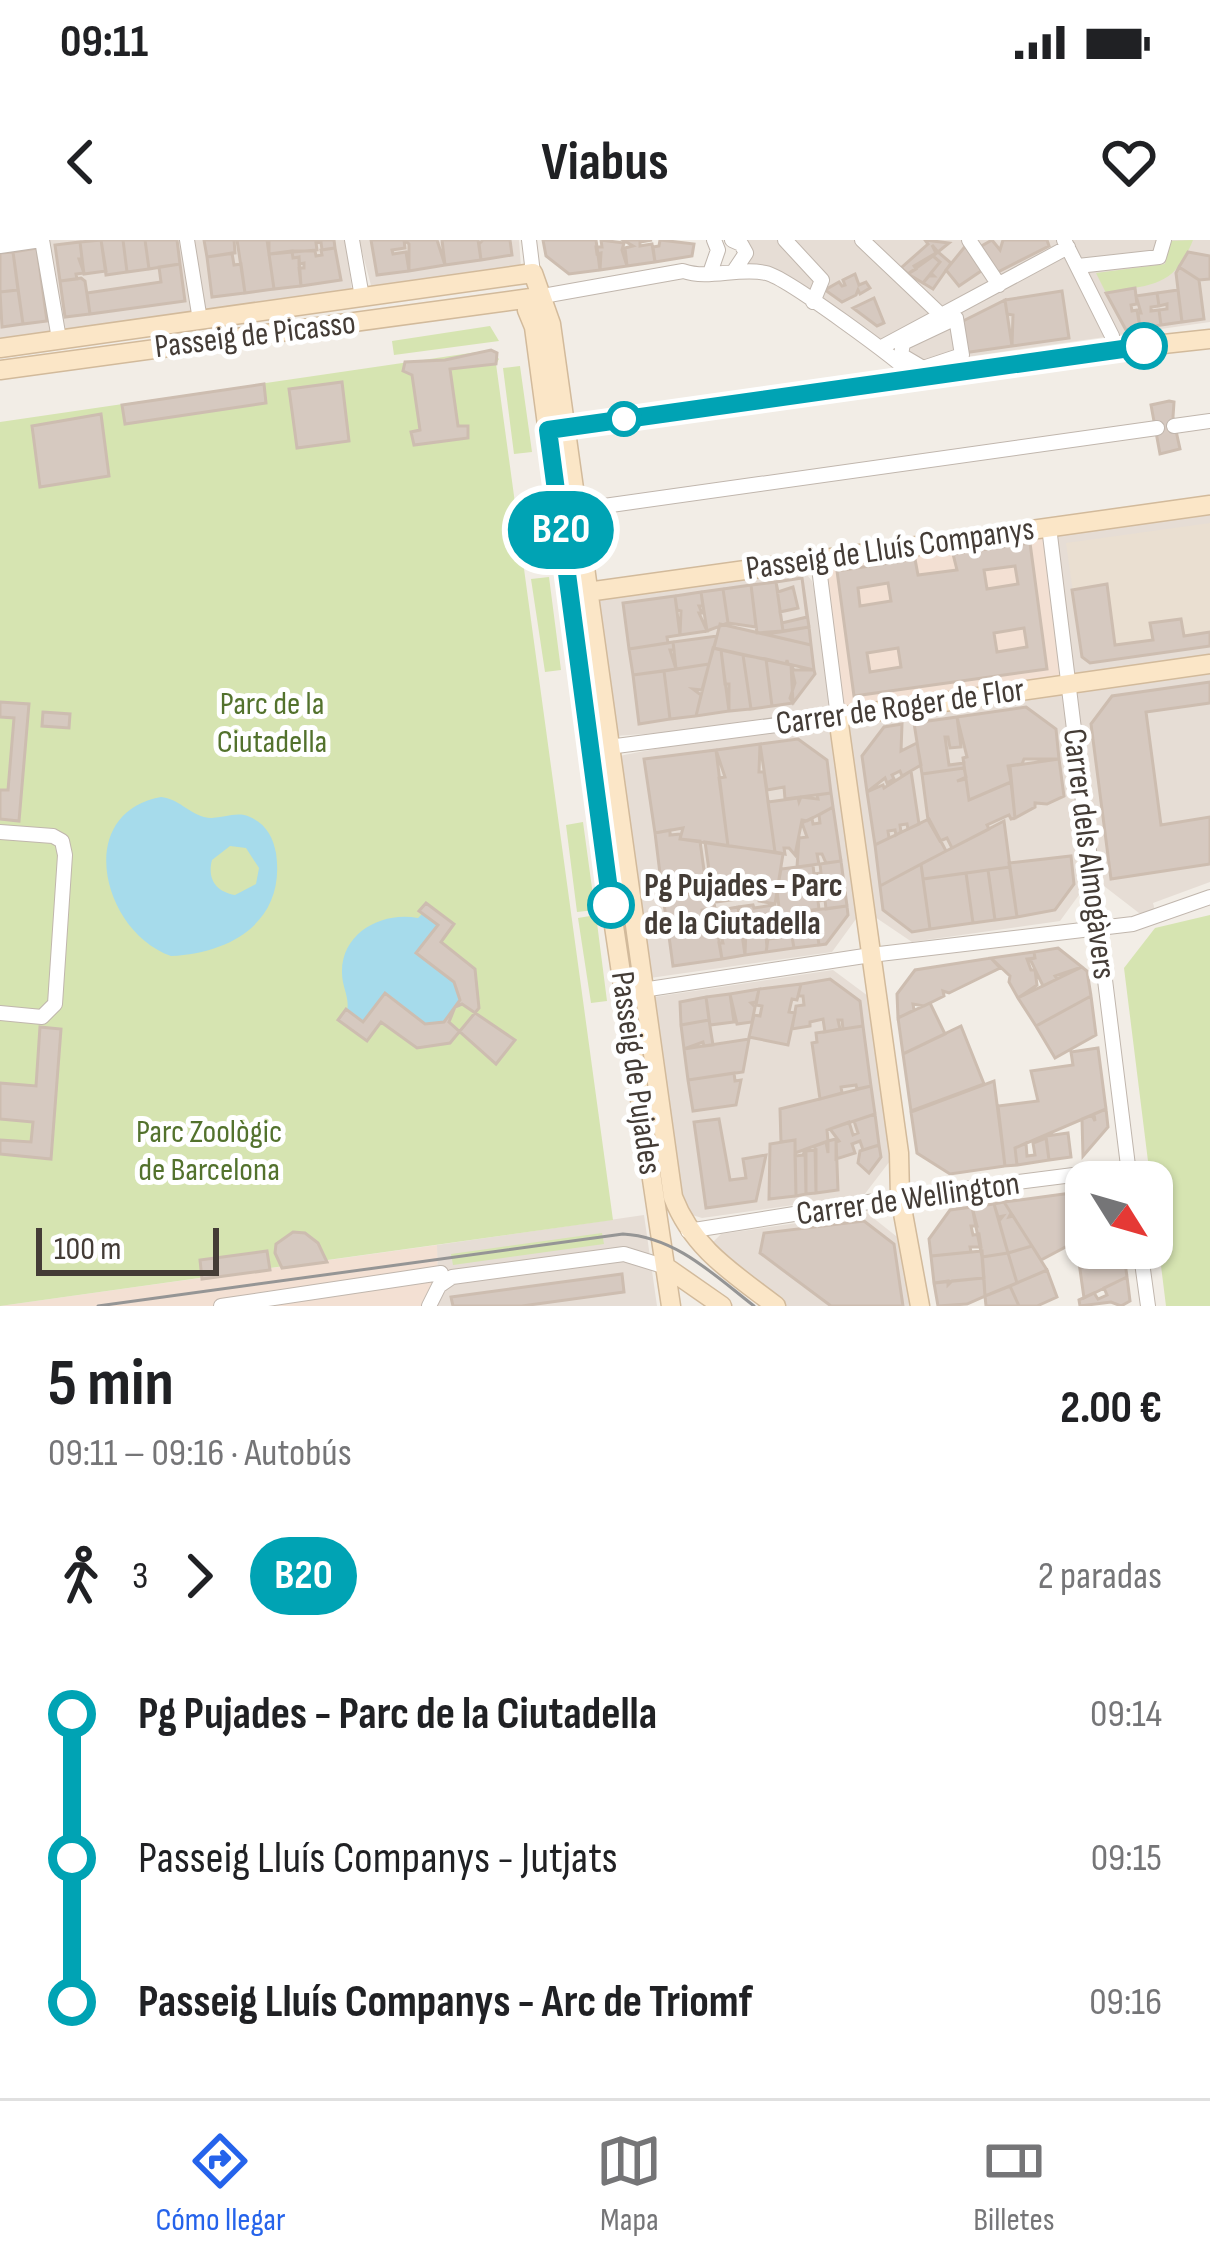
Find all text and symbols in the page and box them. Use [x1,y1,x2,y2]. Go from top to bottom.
text: 09:11 [60,15,148,70]
icon: back [48,129,114,195]
icon: heart [1096,129,1162,195]
text: Viabus [541,130,669,195]
street label: Passeig de Picasso [152,303,358,367]
unlabelled marker [1122,324,1166,368]
unlabelled marker [608,403,640,435]
line badge: B20 [492,491,630,569]
text: B20 [532,504,590,555]
street label: Passeig de Lluís Companys [743,509,1037,589]
street label: Carrer de Roger de Flor [773,670,1027,744]
park label: Parc de la Ciutadella [217,684,327,762]
street label: Carrer dels Almogàvers [1054,726,1124,982]
place label: Pg Pujades - Parc de la Ciutadella [644,866,843,944]
marker: Pg Pujades - Parc de la Ciutadella [589,883,633,927]
street label: Passeig de Pujades [602,969,670,1177]
park label: Parc Zoològic de Barcelona [136,1112,282,1190]
north arrow [1065,1161,1173,1269]
map controls [1065,1161,1173,1269]
street label: Carrer de Wellington [794,1164,1022,1234]
scale bar [36,1222,219,1275]
text: 100 m [54,1229,121,1269]
text: 5 min [48,1345,174,1424]
text: 2.00 € [1060,1381,1162,1436]
text: 09:11 – 09:16 · Autobús [48,1430,352,1477]
icon: walk [48,1543,114,1609]
icon: forward [166,1543,232,1609]
text: B20 [274,1550,333,1601]
text: 3 [132,1553,148,1600]
text: 2 paradas [1038,1553,1162,1600]
text: Pg Pujades - Parc de la Ciutadella [138,1687,657,1742]
text: 09:14 [1090,1691,1162,1738]
text: Passeig Lluís Companys - Jutjats [138,1831,618,1886]
text: 09:15 [1091,1835,1162,1882]
text: Passeig Lluís Companys - Arc de Triomf [138,1975,753,2030]
text: 09:16 [1089,1979,1162,2026]
tab: Cómo llegar [155,2128,285,2240]
tab: Mapa [596,2128,662,2240]
tab: Billetes [973,2128,1055,2240]

